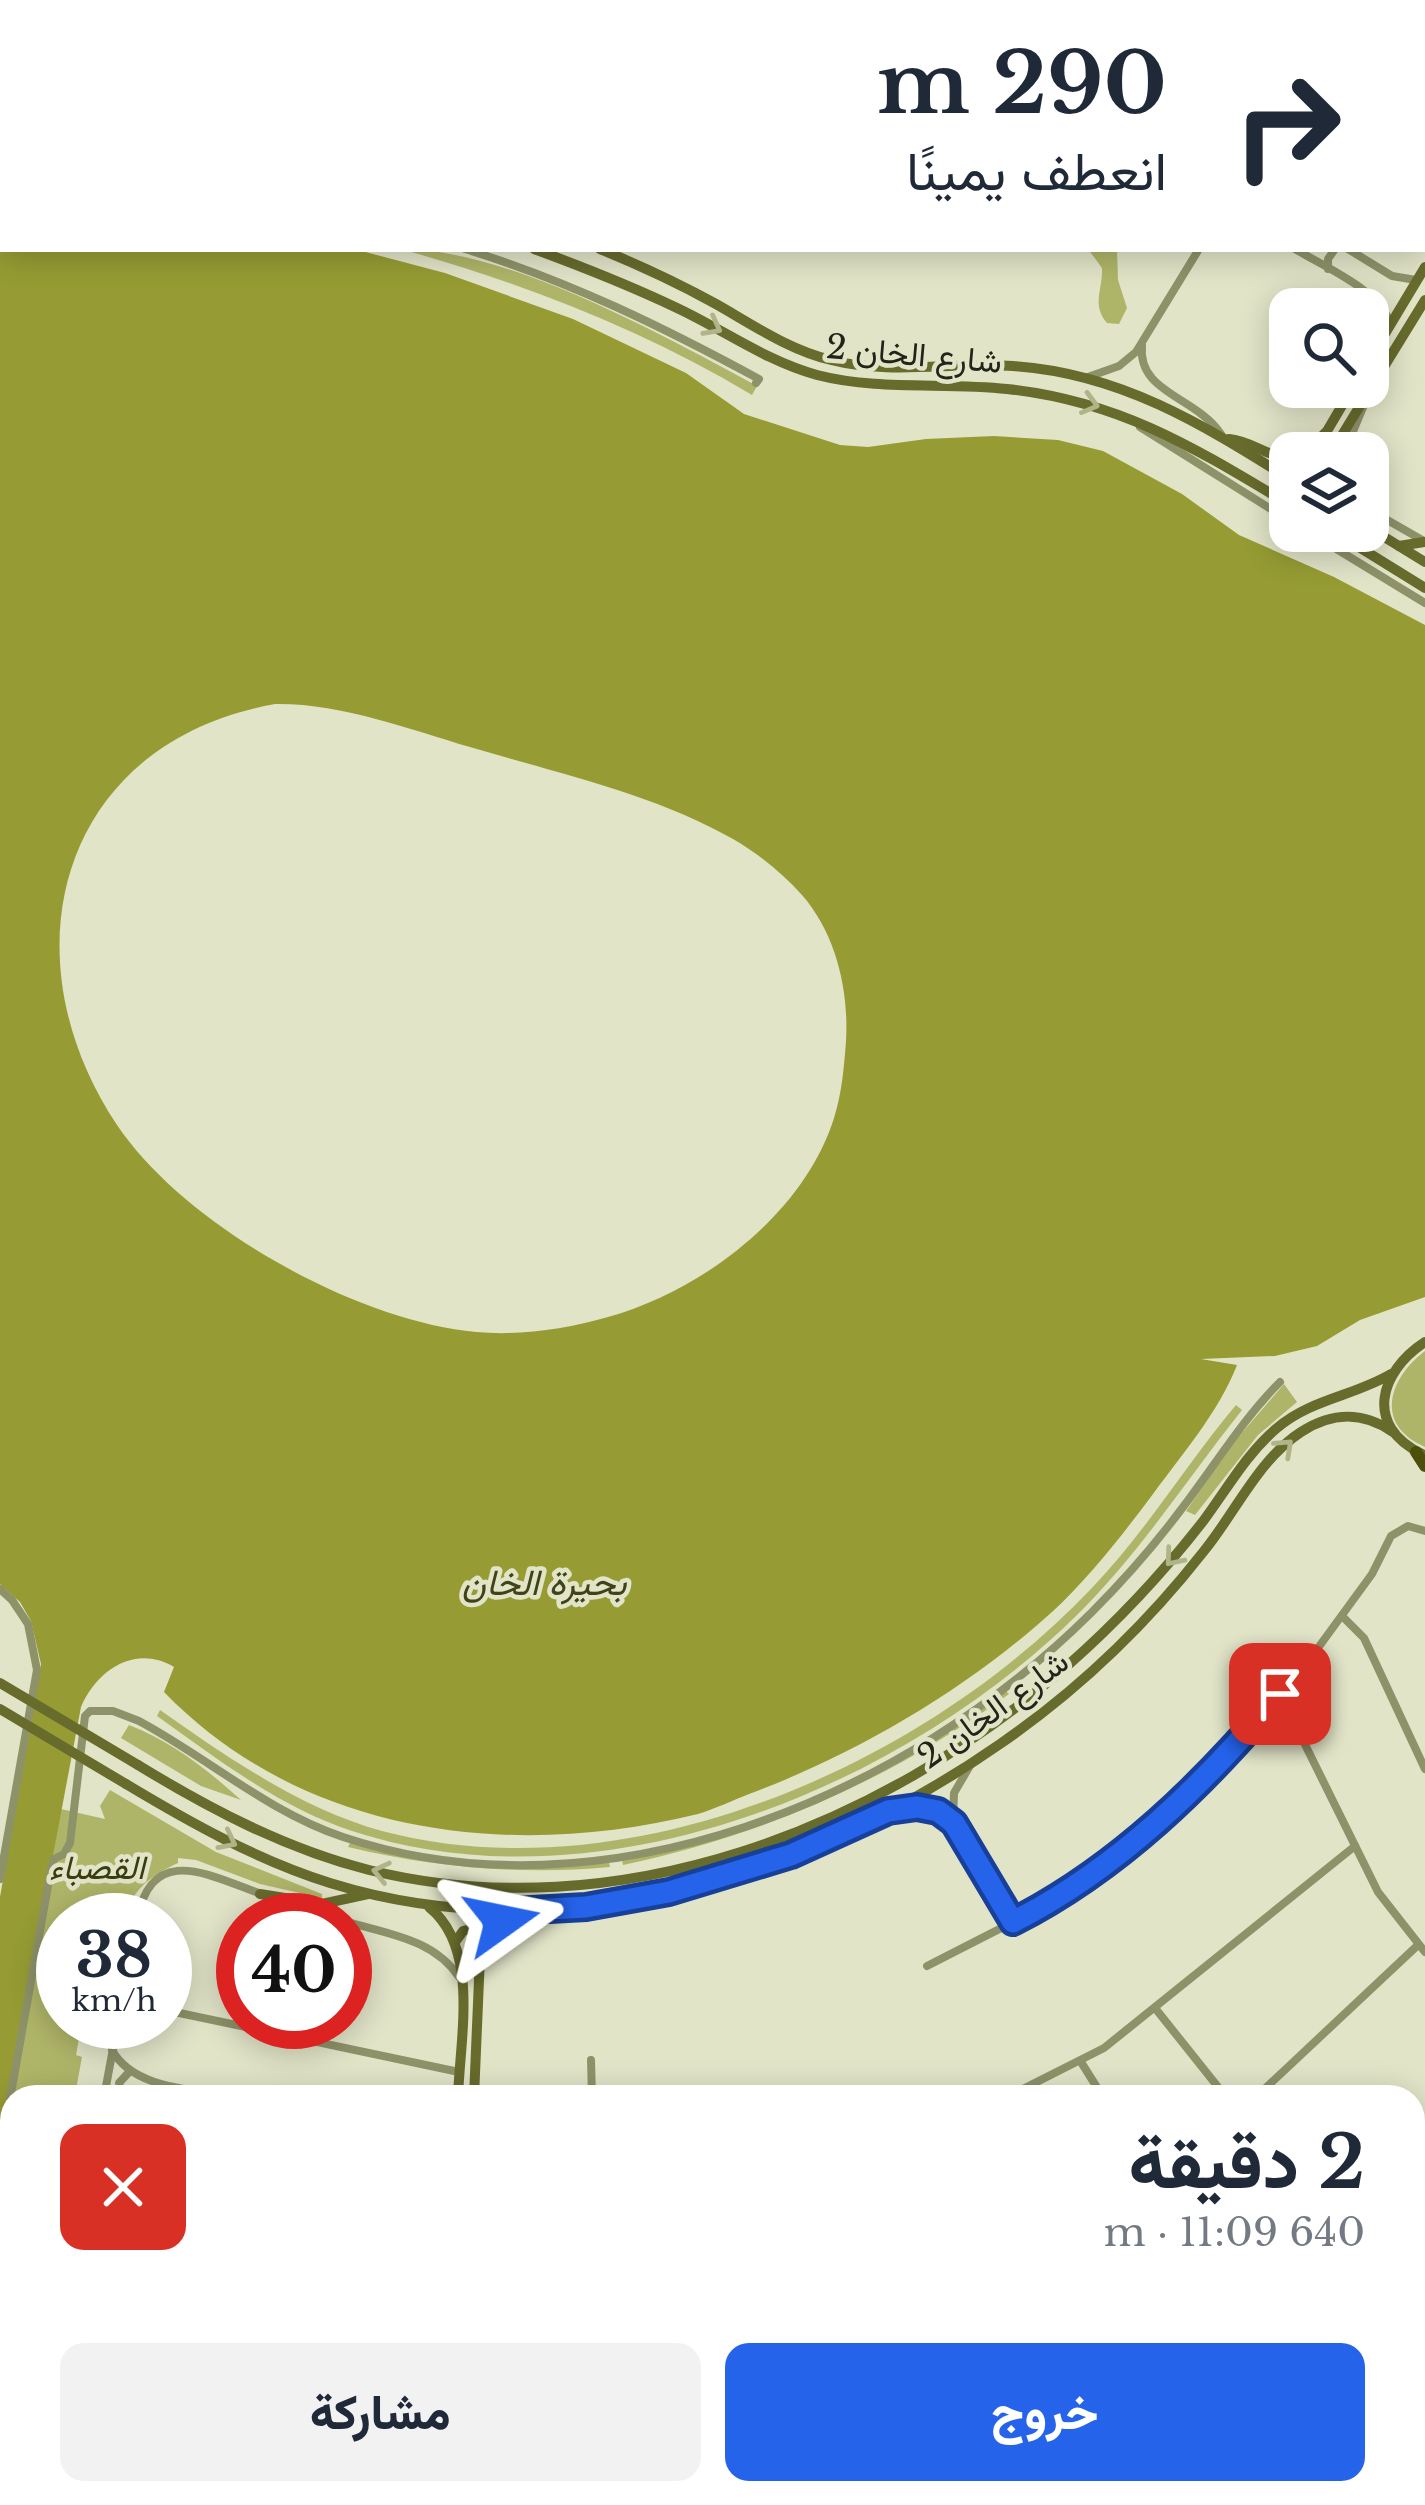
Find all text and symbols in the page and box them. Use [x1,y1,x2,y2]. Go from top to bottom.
text: 290 m [877,32,1167,136]
icon: right [1209,48,1365,204]
text: انعطف يمينًا [906,138,1167,205]
map controls [1269,288,1389,552]
button: search [1269,288,1389,408]
one-way arrow [701,312,723,335]
street label: شارع الخان 2 [824,326,1004,384]
one-way arrow [1079,389,1099,414]
button: layers [1269,432,1389,552]
one-way arrow [1271,1439,1293,1461]
one-way arrow [1165,1544,1187,1566]
water label: بحيرة الخان [462,1560,628,1605]
street label: شارع الخان 2 [910,1641,1078,1779]
pin [1229,1643,1331,1745]
icon: arrive [1247,1661,1313,1727]
one-way arrow [216,1827,237,1851]
park label: القصباء [49,1847,148,1888]
position arrow [439,1858,565,1984]
one-way arrow [372,1861,392,1886]
speed limit sign: 40 [216,1893,372,2049]
text: 38 [76,1919,152,1993]
text: km/h [71,1982,157,2019]
text: 2 دقيقة [1128,2118,1365,2207]
button: close [60,2124,186,2250]
text: 640 m · 11:09 [1104,2208,1365,2257]
button: مشاركة [60,2343,701,2481]
button: خروج [725,2343,1365,2481]

